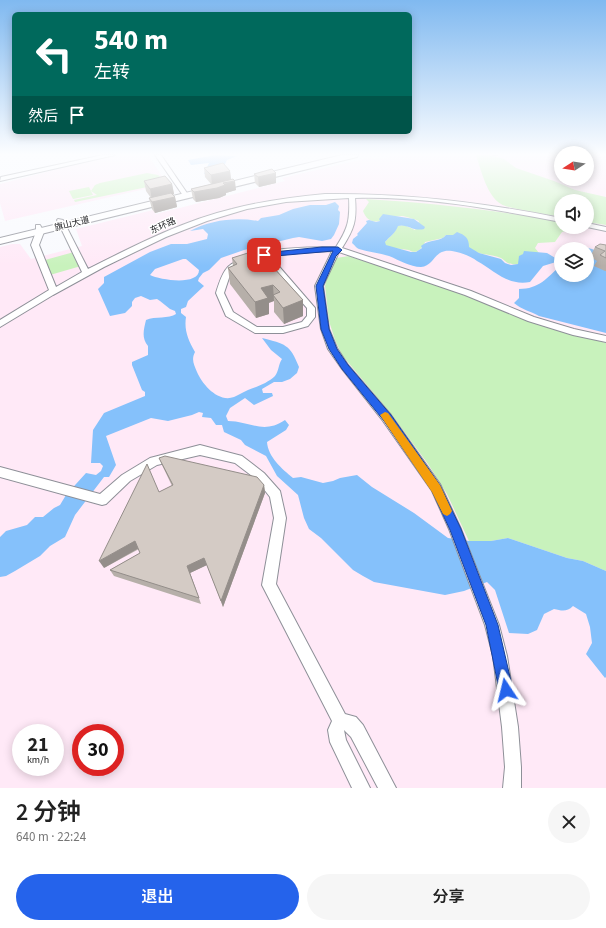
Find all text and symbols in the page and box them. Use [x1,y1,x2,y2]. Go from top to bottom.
text: 540 m [94,20,168,60]
icon: left [28,28,80,80]
text: 左转 [94,60,130,85]
icon: arrive [66,104,88,126]
text: 然后 [28,106,58,127]
north arrow [554,146,594,186]
map controls [554,146,594,282]
button: sound [554,194,594,234]
street label: 旗山大道 [53,213,91,235]
street label: 东环路 [148,215,178,237]
pin [247,238,281,272]
button: layers [554,242,594,282]
icon: arrive [253,244,275,266]
position arrow [485,669,527,711]
speed limit sign: 30 [72,724,124,776]
text: 21 [27,731,49,759]
text: km/h [27,753,49,767]
text: 2 分钟 [16,795,81,830]
button: close [548,801,590,843]
text: 640 m · 22:24 [16,828,86,846]
button: 退出 [16,874,299,920]
button: 分享 [307,874,590,920]

